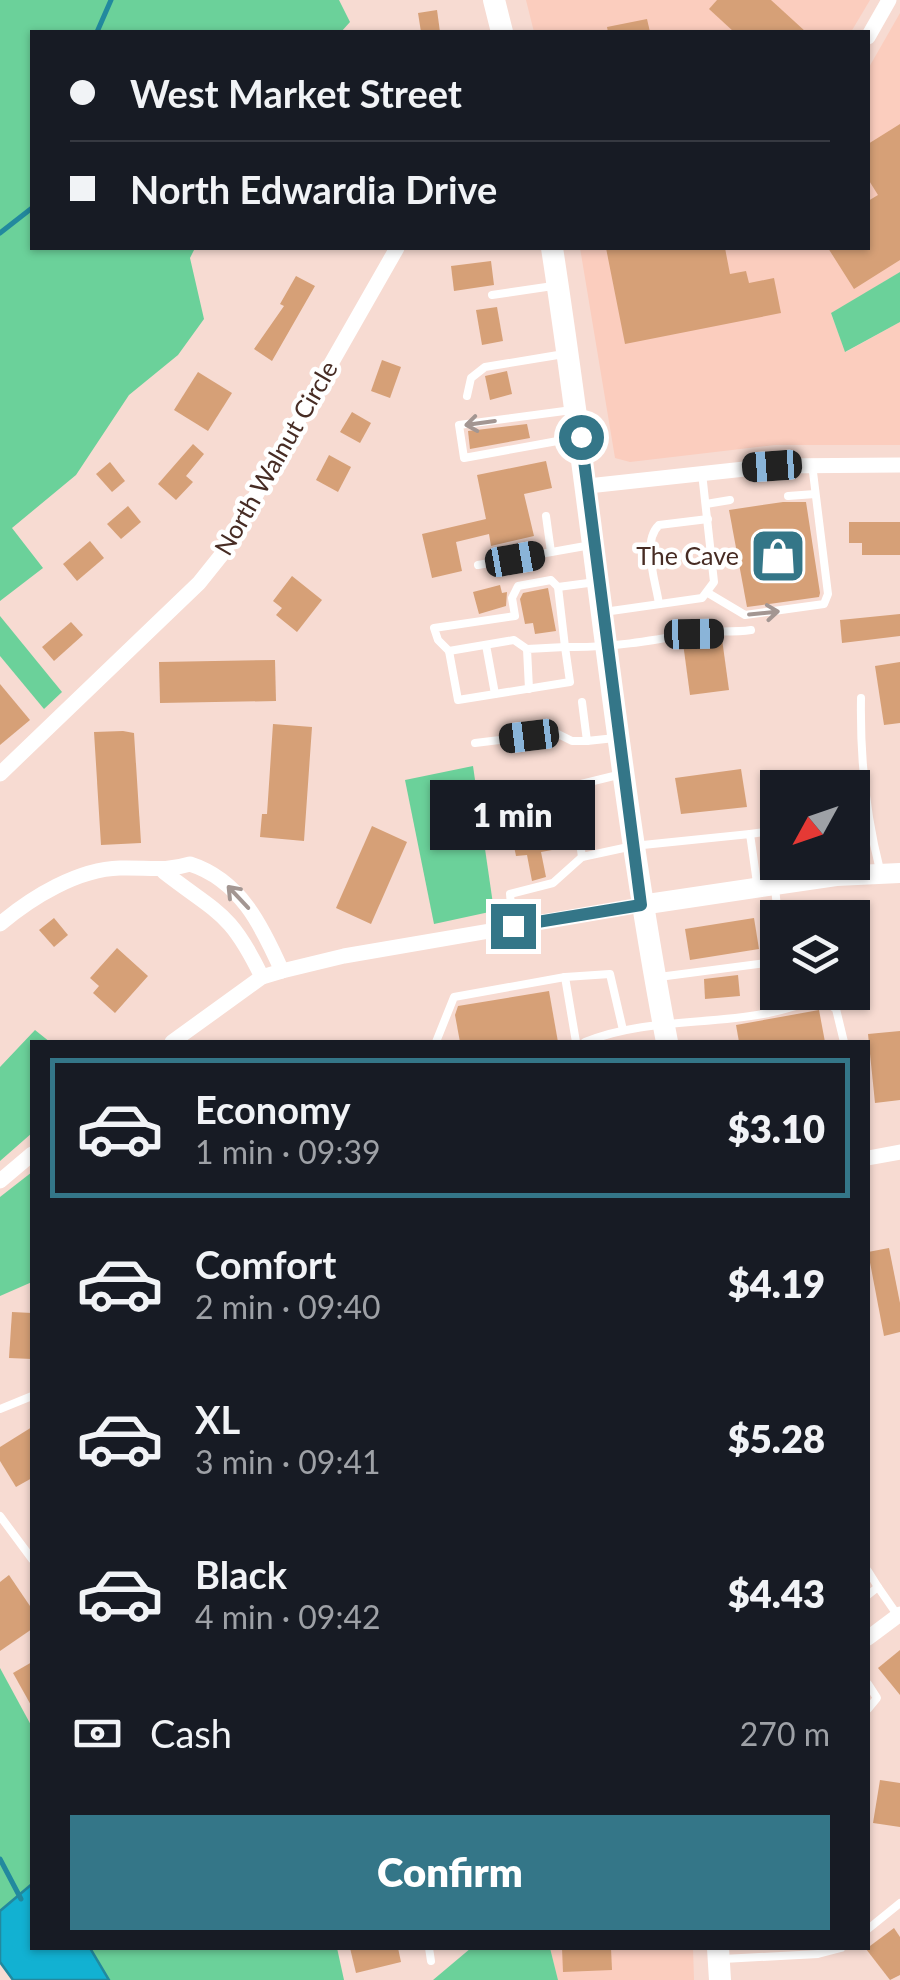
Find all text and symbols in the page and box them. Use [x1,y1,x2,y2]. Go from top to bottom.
text: West Market Street [130,70,462,116]
text: North Edwardia Drive [130,166,497,212]
street label: North Walnut Circle [207,355,343,560]
one-way arrow [464,414,497,432]
route start [559,415,604,460]
car [741,449,803,483]
shop icon: The Cave [748,526,808,586]
car [483,539,547,579]
place label: The Cave [636,540,739,570]
one-way arrow [747,603,779,622]
car [664,618,724,650]
car [497,717,561,755]
north arrow [760,770,870,880]
map controls [760,770,870,1010]
callout: 1 min [430,781,596,851]
text: 1 min [473,795,552,834]
one-way arrow [226,885,250,909]
button: layers [760,900,870,1010]
route end [491,904,536,949]
icon: car [75,1083,165,1173]
text: Economy [195,1086,350,1132]
text: $3.10 [728,1105,825,1151]
text: 1 min · 09:39 [195,1132,381,1171]
icon: car [75,1238,165,1328]
text: Comfort [195,1241,336,1287]
text: $4.19 [728,1260,825,1306]
text: 2 min · 09:40 [195,1287,381,1326]
icon: car [75,1393,165,1483]
text: XL [195,1396,240,1442]
text: $5.28 [728,1415,825,1461]
text: 3 min · 09:41 [195,1442,381,1481]
icon: car [75,1548,165,1638]
text: Black [195,1551,287,1597]
text: $4.43 [728,1570,825,1616]
text: 4 min · 09:42 [195,1597,381,1636]
icon: cash [70,1706,125,1761]
text: Cash [150,1710,232,1756]
text: 270 m [740,1714,830,1753]
button: Confirm [70,1815,830,1930]

